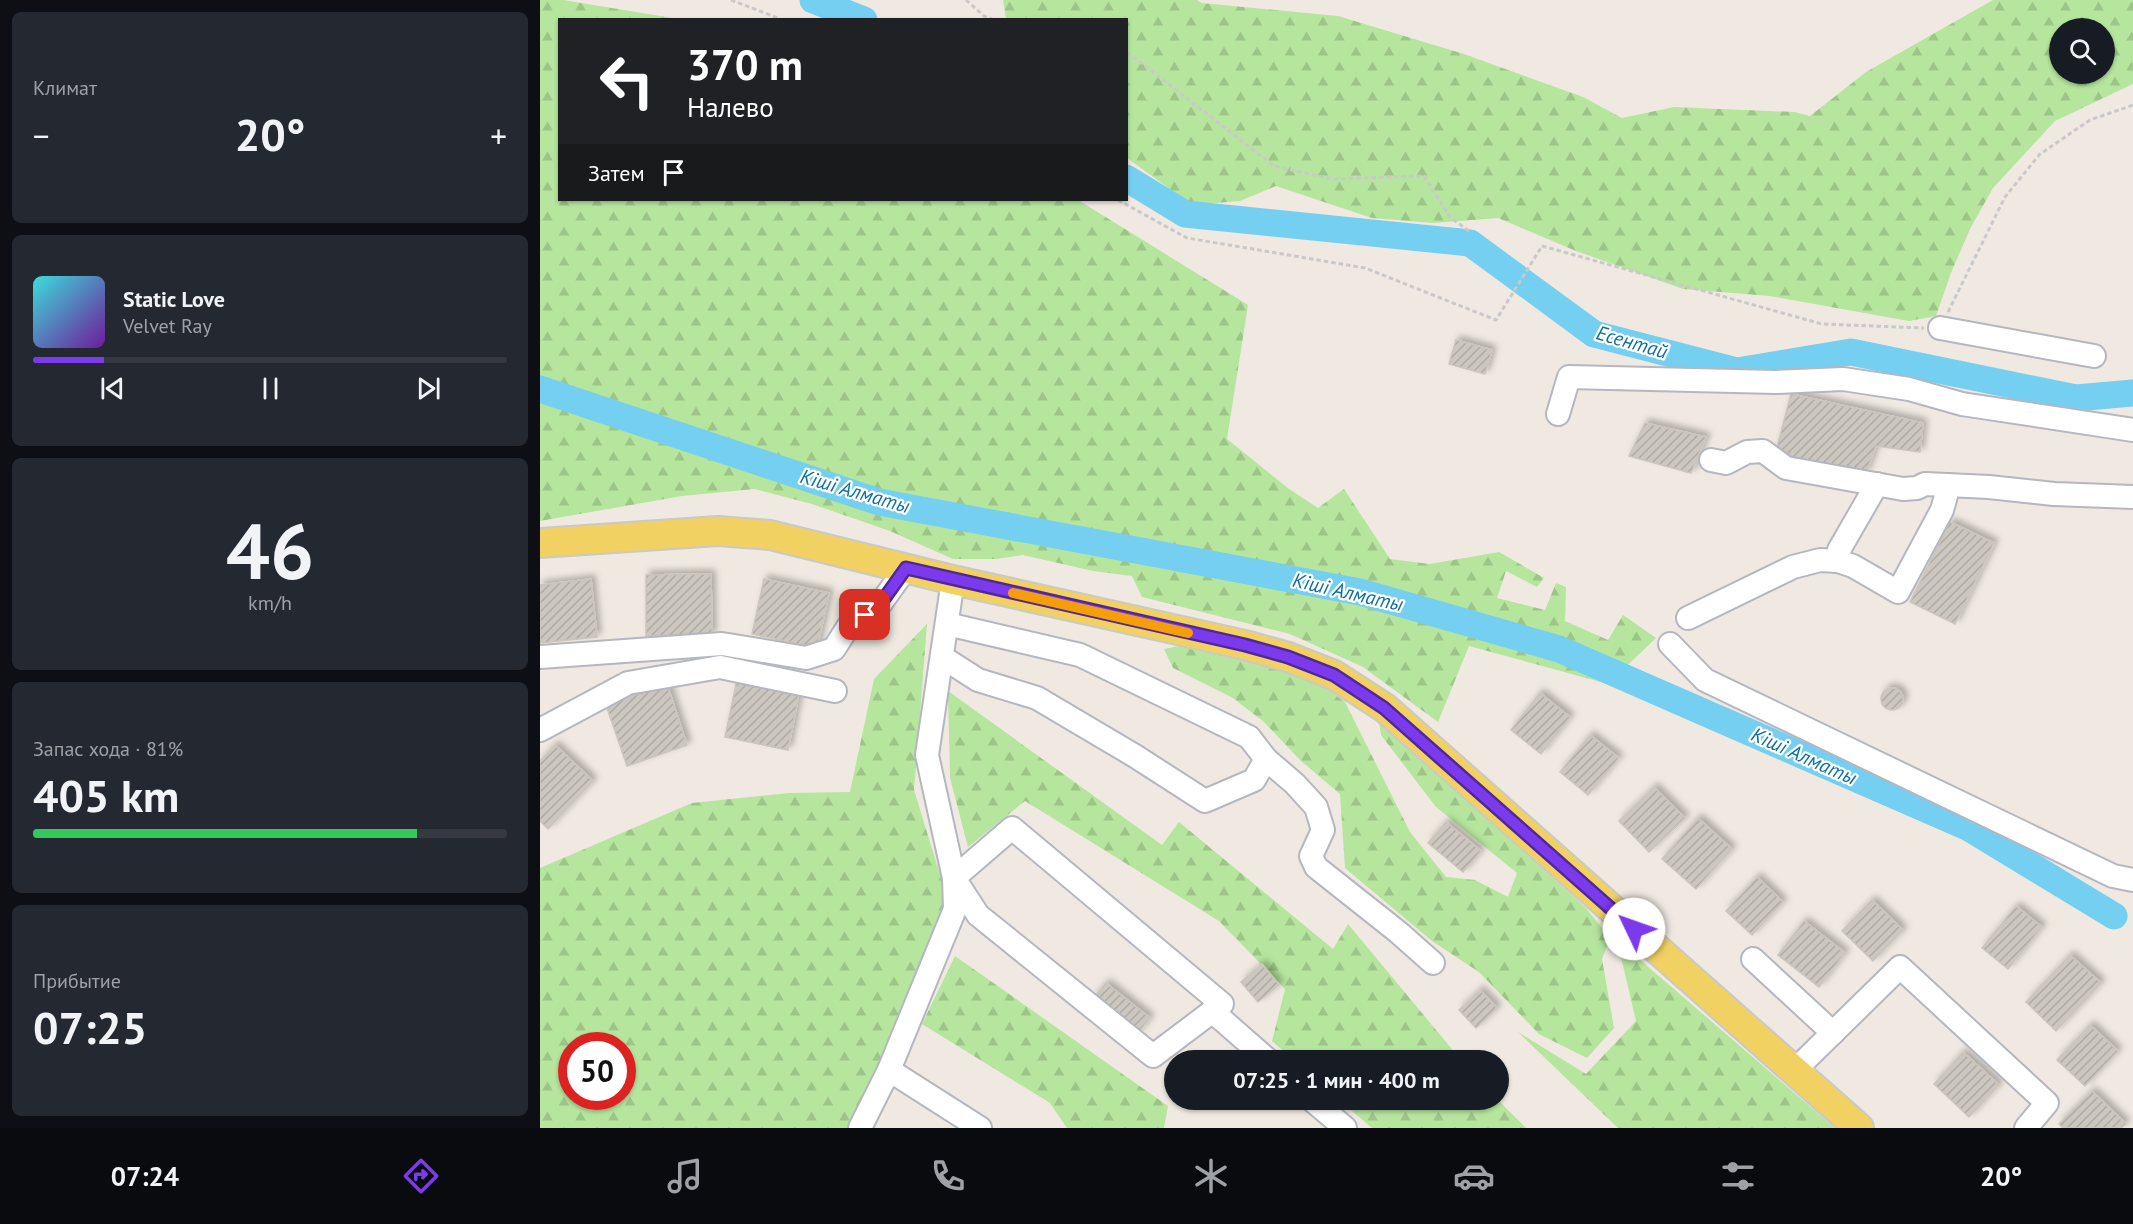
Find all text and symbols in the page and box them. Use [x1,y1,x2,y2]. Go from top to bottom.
map controls [2049,18,2115,84]
button: search [2049,18,2115,84]
text: 370 m [687,37,803,92]
icon: left [588,42,666,120]
text: Климат [33,75,97,101]
text: Налево [687,90,774,124]
text: 20° [235,105,305,163]
text: − [33,114,50,157]
text: + [490,114,507,157]
icon: arrive [657,156,690,189]
text: Затем [588,159,645,187]
text: Static Love [123,285,225,313]
text: Velvet Ray [123,313,212,339]
water label: Есентай [1593,319,1671,365]
icon: previous [96,372,129,405]
icon: pause [254,372,287,405]
icon: next [412,372,445,405]
water label: Кіші Алматы [797,463,913,519]
text: 46 [226,500,314,601]
water label: Кіші Алматы [1290,567,1406,617]
pin [839,589,890,640]
text: km/h [248,590,292,616]
icon: arrive [848,598,881,631]
water label: Кіші Алматы [1747,721,1861,791]
text: Запас хода · 81% [33,736,183,762]
text: 405 km [33,766,179,824]
position arrow [1602,897,1666,961]
text: Прибытие [33,968,121,994]
text: 07:25 [33,998,147,1056]
speed limit sign: 50 [558,1032,636,1110]
text: 07:25 · 1 мин · 400 m [1233,1066,1440,1094]
icon: directions [400,1155,442,1197]
icon: music [664,1155,706,1197]
icon: phone [927,1155,969,1197]
icon: climate [1190,1155,1232,1197]
icon: car [1453,1155,1495,1197]
icon: filters [1717,1155,1759,1197]
text: 07:24 [111,1159,179,1193]
text: 20° [1980,1159,2022,1193]

